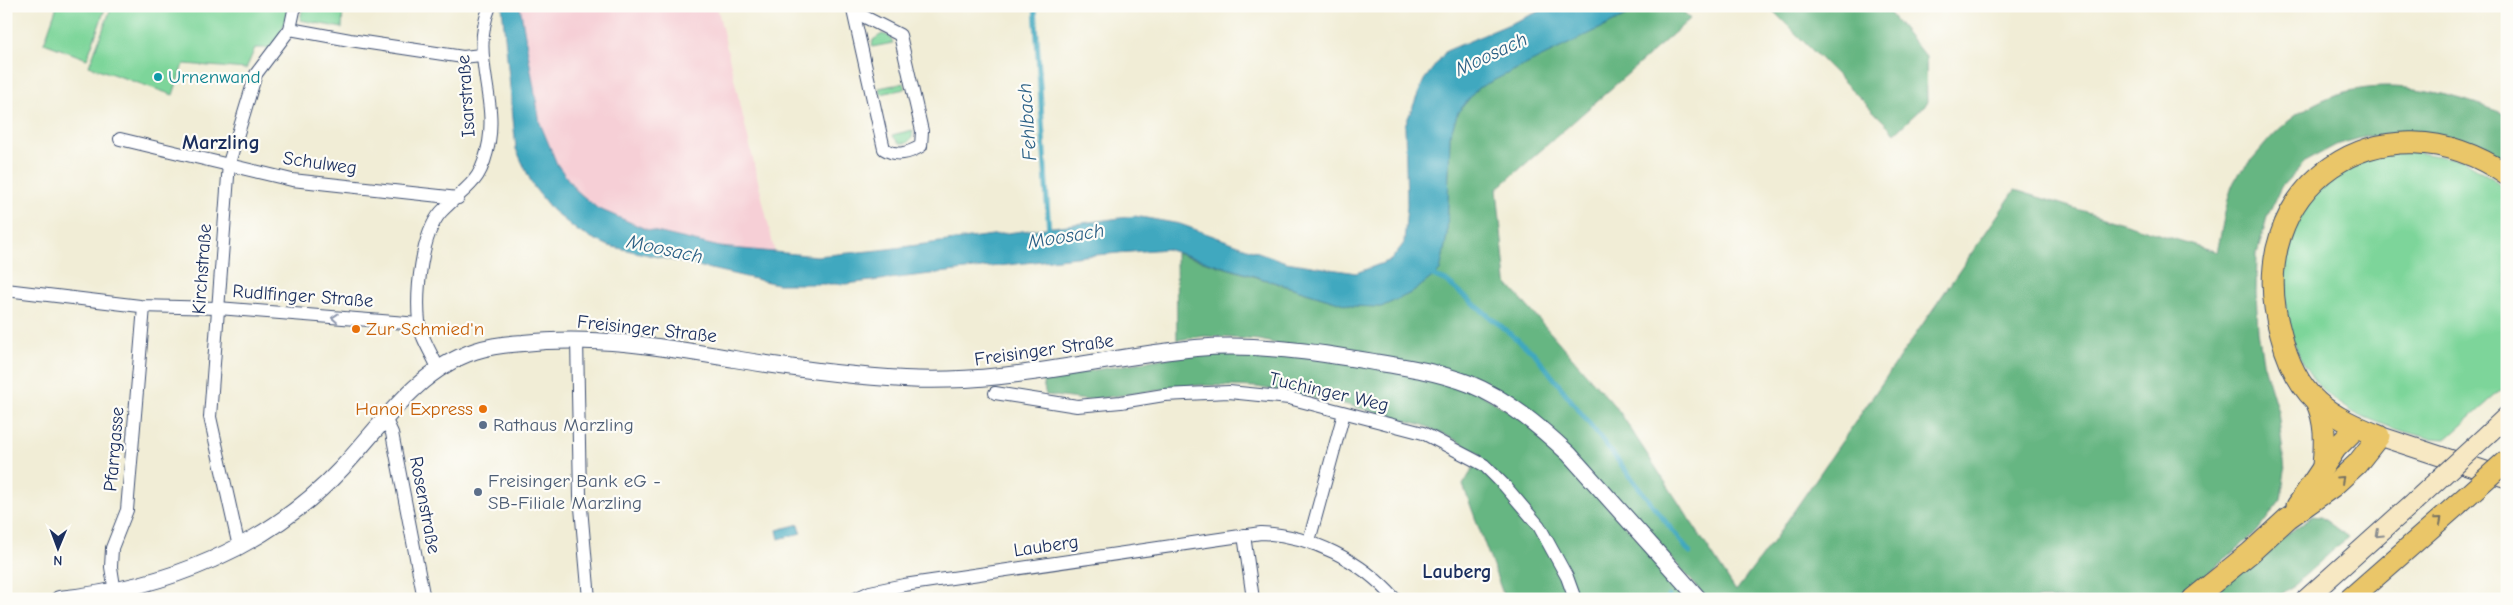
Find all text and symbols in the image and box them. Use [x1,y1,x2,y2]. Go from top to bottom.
water label: Moosach [1450,27,1531,81]
street label: Isarstraße [452,54,480,138]
place label: Urnenwand [168,66,261,88]
marker: Urnenwand [152,71,164,83]
water label: Fehlbach [1013,82,1041,162]
district label: Marzling [182,130,260,154]
street label: Schulweg [282,147,358,179]
water label: Moosach [1025,219,1106,254]
street label: Kirchstraße [188,223,216,315]
water label: Moosach [624,230,705,268]
street label: Rudlfinger Straße [232,280,374,312]
street label: Freisinger Straße [576,311,718,347]
one-way arrow [331,312,339,323]
place label: Zur Schmied'n [366,318,484,340]
marker: Zur Schmied'n [350,323,362,335]
street label: Freisinger Straße [973,329,1115,371]
street label: Tuchinger Weg [1267,368,1391,416]
place label: Hanoi Express [355,398,473,420]
marker: Hanoi Express [477,403,489,415]
street label: Pfarrgasse [99,406,129,492]
place label: Rathaus Marzling [493,414,634,436]
marker: Rathaus Marzling [477,419,489,431]
street label: Rosenstraße [405,454,445,556]
place label: Freisinger Bank eG - SB-Filiale Marzling [488,470,661,514]
one-way arrow [2335,476,2344,484]
marker: Freisinger Bank eG - SB-Filiale Marzling [472,486,484,498]
one-way arrow [2434,517,2443,526]
north arrow [32,522,82,572]
one-way arrow [2376,528,2385,537]
street label: Lauberg [1012,531,1080,561]
text: N [53,552,62,569]
district label: Lauberg [1422,560,1492,583]

